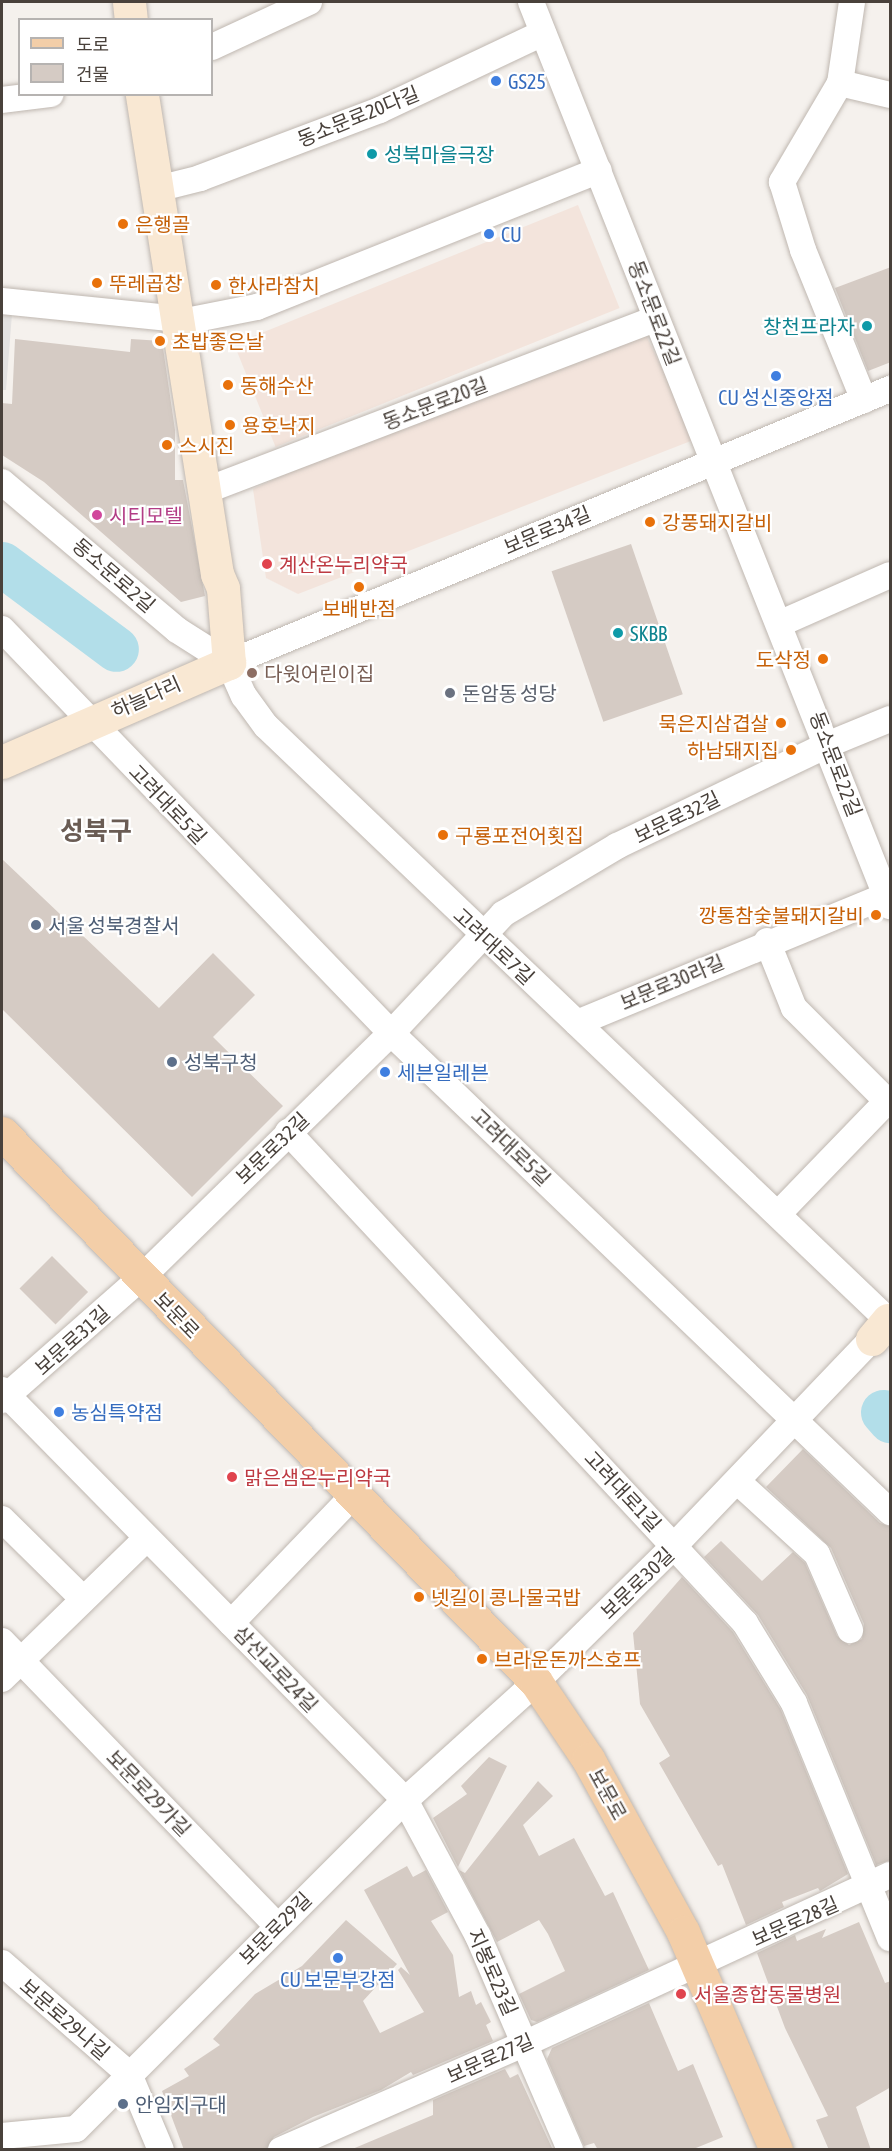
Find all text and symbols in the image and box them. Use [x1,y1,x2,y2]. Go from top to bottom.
legend [18,18,213,96]
text: 도로 [76,34,109,55]
text: 건물 [76,64,109,85]
place label: GS25 [508,69,546,93]
marker: GS25 [489,74,503,88]
street label: 동소문로20다길 [294,81,422,151]
place label: 성북마을극장 [384,142,494,166]
marker: 성북마을극장 [365,147,379,161]
place label: 은행골 [135,212,190,236]
marker: 은행골 [116,217,130,231]
place label: CU [501,222,522,246]
marker: CU [482,227,496,241]
street label: 동소문로22길 [624,257,686,369]
place label: 뚜레곱창 [109,271,183,295]
place label: 한사라참치 [228,273,320,297]
marker: 뚜레곱창 [90,276,104,290]
marker: 한사라참치 [209,278,223,292]
place label: 창천프라자 [763,314,855,338]
marker: 창천프라자 [860,319,874,333]
place label: 초밥좋은날 [172,329,264,353]
marker: 초밥좋은날 [153,334,167,348]
marker: CU 성신중앙점 [769,369,783,383]
street label: 동소문로20길 [379,372,491,434]
place label: 동해수산 [240,373,314,397]
marker: 동해수산 [221,378,235,392]
place label: CU 성신중앙점 [718,385,834,409]
place label: 용호낙지 [242,413,316,437]
marker: 용호낙지 [223,418,237,432]
place label: 스시진 [179,433,234,457]
marker: 스시진 [160,438,174,452]
street label: 보문로34길 [500,501,594,559]
place label: 시티모텔 [109,503,183,527]
marker: 시티모텔 [90,508,104,522]
place label: 강풍돼지갈비 [662,510,772,534]
marker: 강풍돼지갈비 [643,515,657,529]
street label: 동소문로2길 [68,533,160,617]
place label: 계산온누리약국 [279,552,408,576]
marker: 계산온누리약국 [260,557,274,571]
marker: 보배반점 [352,580,366,594]
place label: 보배반점 [322,596,396,620]
place label: SKBB [630,621,667,645]
marker: SKBB [611,626,625,640]
place label: 도삭정 [756,647,811,671]
marker: 도삭정 [816,652,830,666]
place label: 다윗어린이집 [264,661,374,685]
marker: 다윗어린이집 [245,666,259,680]
street label: 하늘다리 [108,671,184,723]
place label: 돈암동 성당 [462,681,557,705]
marker: 돈암동 성당 [443,686,457,700]
street label: 동소문로22길 [805,708,867,820]
place label: 묵은지삼겹살 [659,711,769,735]
marker: 묵은지삼겹살 [774,716,788,730]
place label: 하남돼지집 [687,738,779,762]
marker: 하남돼지집 [784,743,798,757]
street label: 고려대로5길 [124,759,212,849]
street label: 보문로32길 [630,786,724,848]
district label: 성북구 [60,816,132,848]
place label: 구룡포전어횟집 [455,823,584,847]
marker: 구룡포전어횟집 [436,828,450,842]
street label: 고려대로7길 [449,903,539,989]
place label: 깡통참숯불돼지갈비 [698,903,864,927]
marker: 깡통참숯불돼지갈비 [869,908,883,922]
place label: 서울 성북경찰서 [48,913,180,937]
marker: 서울 성북경찰서 [29,918,43,932]
street label: 보문로30라길 [616,949,728,1015]
place label: 성북구청 [184,1050,258,1074]
marker: 성북구청 [165,1055,179,1069]
place label: 세븐일레븐 [397,1060,489,1084]
marker: 세븐일레븐 [378,1065,392,1079]
street label: 고려대로5길 [466,1103,556,1191]
street label: 보문로32길 [230,1107,314,1189]
street label: 보문로 [149,1287,205,1343]
street label: 보문로31길 [30,1300,114,1380]
place label: 농심특약점 [71,1400,163,1424]
marker: 농심특약점 [52,1405,66,1419]
street label: 고려대로1길 [580,1446,666,1536]
place label: 맑은샘온누리약국 [244,1465,391,1489]
marker: 맑은샘온누리약국 [225,1470,239,1484]
street label: 보문로30길 [595,1542,679,1624]
place label: 넷길이 콩나물국밥 [431,1585,581,1609]
marker: 넷길이 콩나물국밥 [412,1590,426,1604]
street label: 삼선교로24길 [229,1621,323,1717]
place label: 브라운돈까스호프 [494,1647,641,1671]
marker: 브라운돈까스호프 [475,1652,489,1666]
street label: 보문로29가길 [102,1745,196,1841]
street label: 보문로 [584,1764,632,1824]
street label: 보문로29길 [234,1887,316,1969]
street label: 보문로28길 [748,1891,842,1951]
street label: 지봉로23길 [463,1925,523,2019]
marker: CU 보문부강점 [331,1951,345,1965]
place label: CU 보문부강점 [280,1967,396,1991]
street label: 보문로29나길 [15,1974,115,2064]
place label: 서울종합동물병원 [694,1982,841,2006]
marker: 서울종합동물병원 [672,1985,690,2003]
street label: 보문로27길 [443,2028,537,2088]
place label: 안임지구대 [135,2092,227,2116]
marker: 안임지구대 [116,2097,130,2111]

